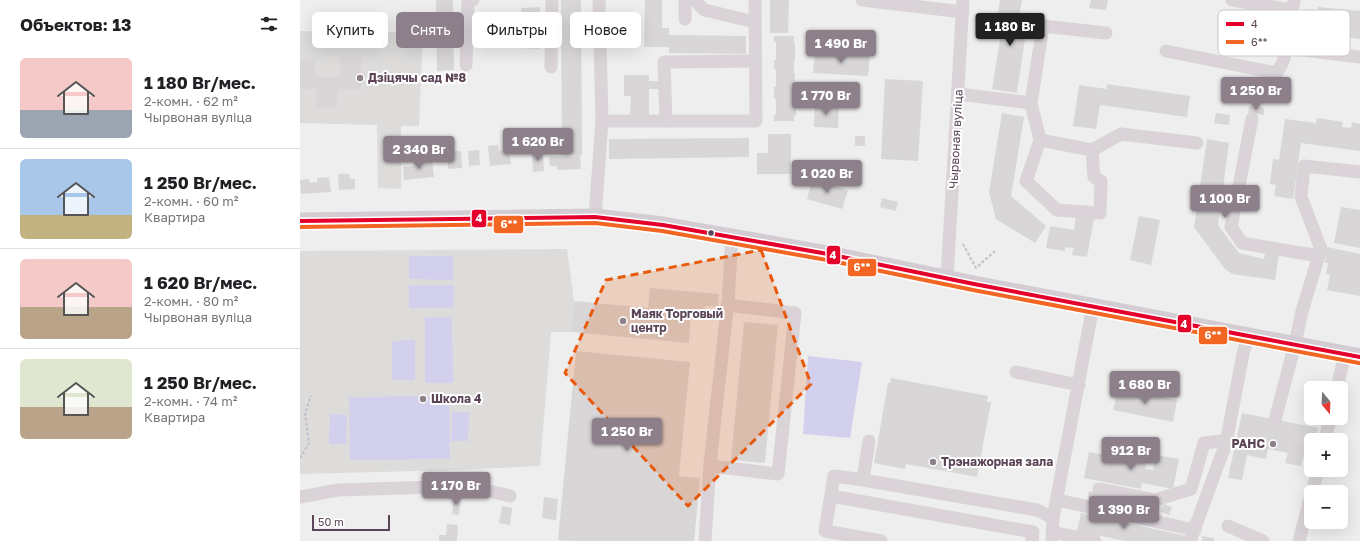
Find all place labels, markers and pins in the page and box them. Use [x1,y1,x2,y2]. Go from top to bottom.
pin: 1 180 Br [969,13,1051,47]
pin: 1 490 Br [800,30,882,64]
place label: Дзіцячы сад №8 [368,70,466,85]
marker: Дзіцячы сад №8 [355,73,365,83]
pin: 1 250 Br [1215,77,1297,111]
pin: 1 770 Br [785,82,867,116]
pin: 1 620 Br [497,128,579,162]
pin: 2 340 Br [378,136,460,170]
pin: 1 020 Br [786,160,868,194]
pin: 1 100 Br [1184,185,1266,219]
unlabelled marker [706,228,716,238]
place label: Маяк Торговый центр [631,306,723,335]
marker: Маяк Торговый центр [618,316,628,326]
pin: 1 680 Br [1104,371,1186,405]
place label: Школа 4 [431,391,482,406]
marker: Школа 4 [418,394,428,404]
pin: 1 250 Br [586,418,668,452]
place label: РАНС [1232,436,1265,451]
pin: 912 Br [1098,437,1164,471]
marker: РАНС [1268,439,1278,449]
place label: Трэнажорная зала [941,454,1053,469]
marker: Трэнажорная зала [928,457,938,467]
pin: 1 170 Br [415,472,497,506]
pin: 1 390 Br [1083,496,1165,530]

